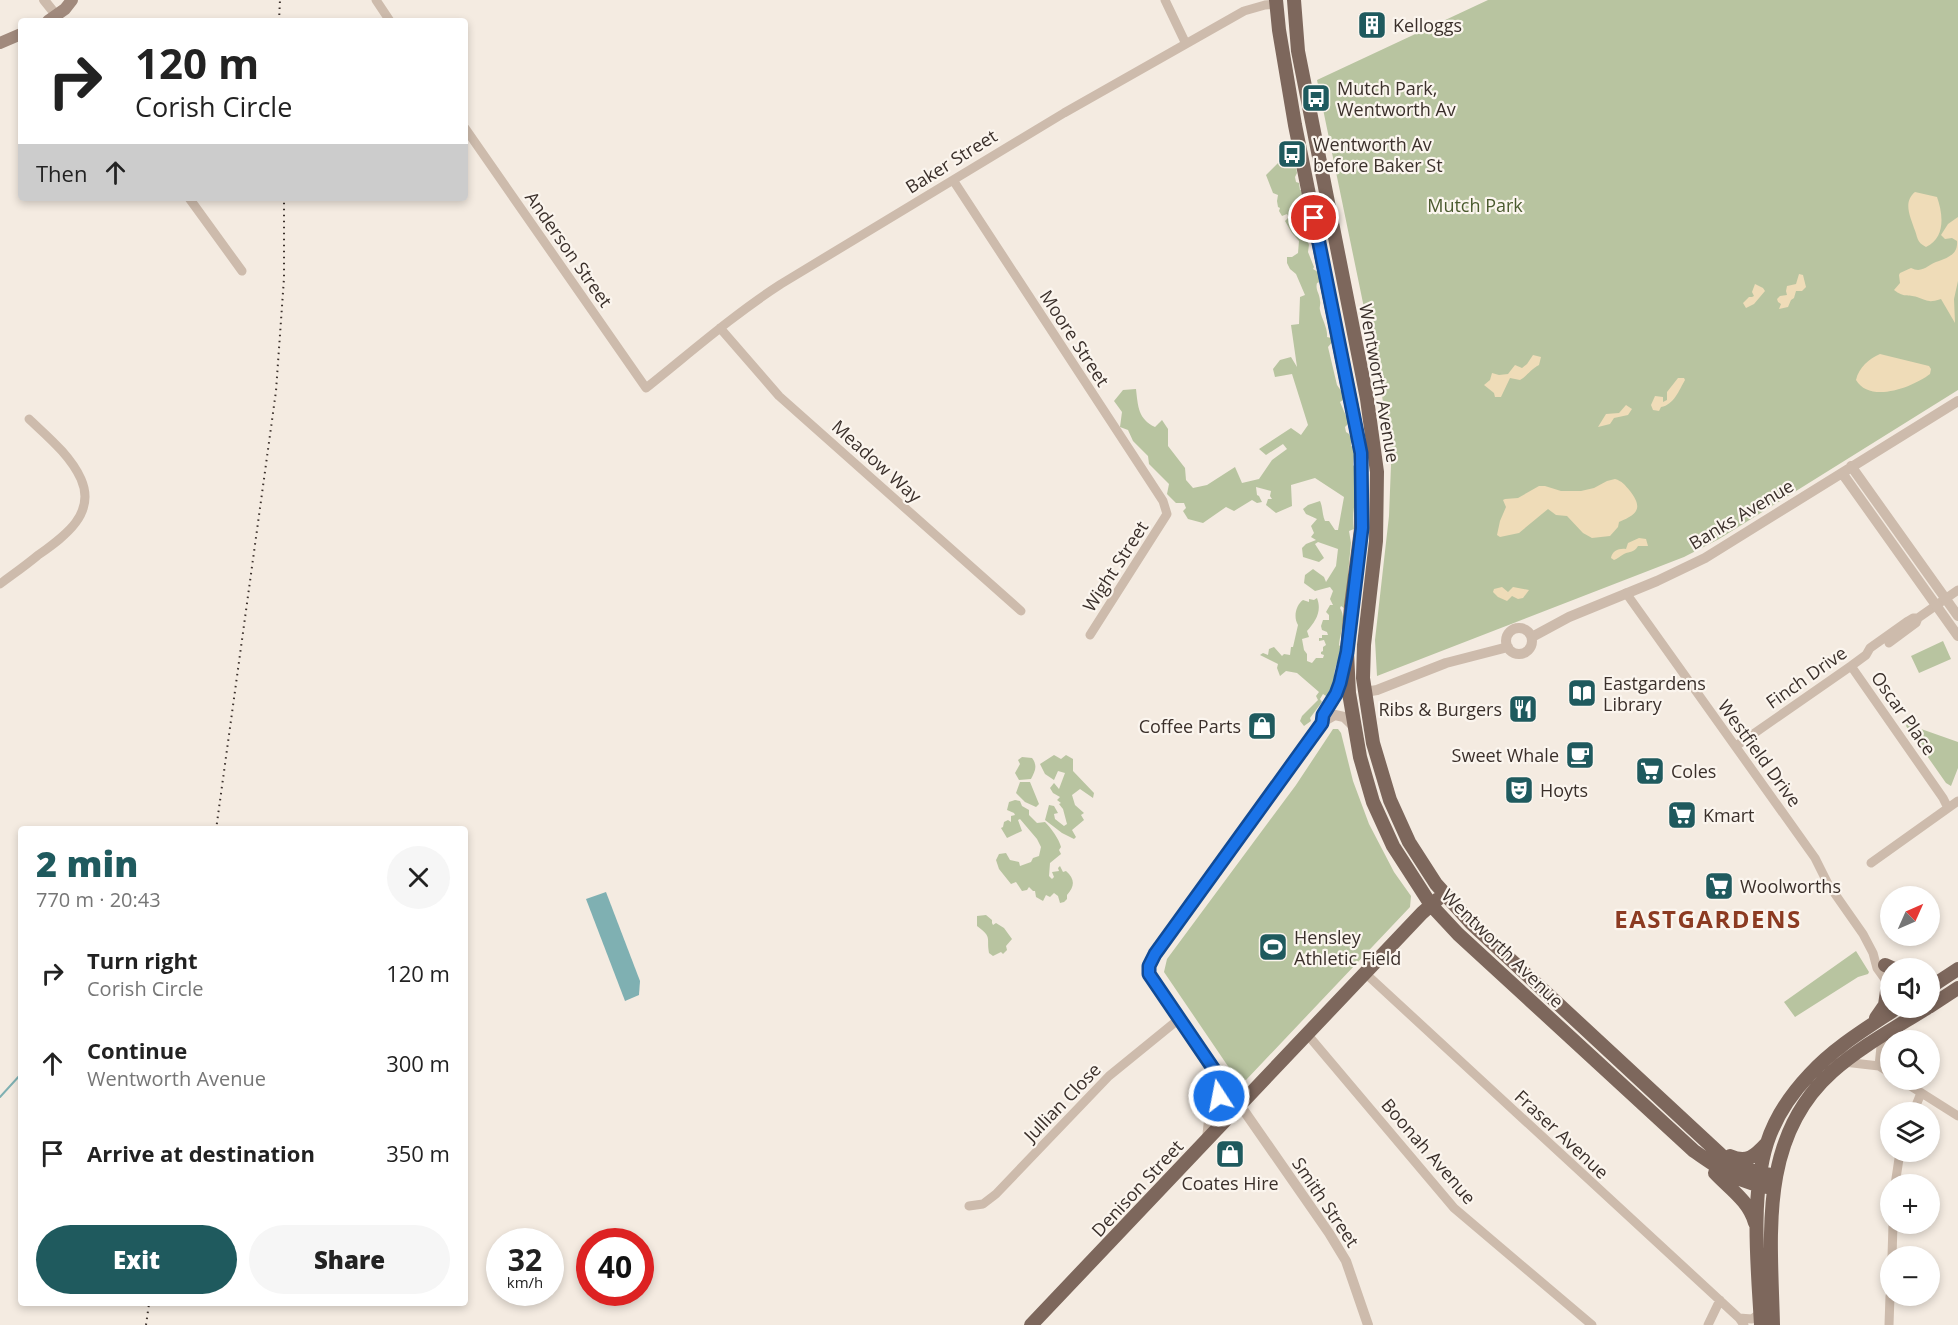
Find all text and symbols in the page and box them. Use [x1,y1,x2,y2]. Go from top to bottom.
building icon: Kelloggs [1356,9,1388,41]
place label: Kelloggs [1393,13,1462,37]
text: 120 m [135,34,259,91]
icon: right [36,42,114,120]
place label: Mutch Park, Wentworth Av [1337,76,1456,121]
bus stop icon: Mutch Park, Wentworth Av [1300,82,1332,114]
text: Corish Circle [135,88,292,125]
street label: Baker Street [901,123,1001,199]
place label: Wentworth Av before Baker St [1313,132,1443,177]
bus stop icon: Wentworth Av before Baker St [1276,138,1308,170]
icon: ahead [99,156,132,189]
text: Then [36,158,87,188]
street label: Anderson Street [520,186,618,312]
pin [1288,192,1339,243]
park label: Mutch Park [1427,193,1523,217]
icon: arrive [1297,201,1330,234]
street label: Moore Street [1035,285,1115,391]
street label: Wentworth Avenue [1354,302,1406,464]
street label: Meadow Way [827,414,928,508]
street label: Banks Avenue [1684,473,1798,555]
street label: Wight Street [1077,516,1153,616]
street label: Finch Drive [1761,640,1851,714]
street label: Oscar Place [1866,666,1942,760]
place label: Eastgardens Library [1603,671,1706,716]
library icon: Eastgardens Library [1566,677,1598,709]
restaurant icon: Ribs & Burgers [1507,693,1539,725]
street label: Westfield Drive [1713,695,1807,811]
place label: Ribs & Burgers [1378,697,1502,721]
shop icon: Coffee Parts [1246,710,1278,742]
place label: Coffee Parts [1139,714,1241,738]
cafe icon: Sweet Whale [1564,739,1596,771]
place label: Sweet Whale [1452,743,1559,767]
supermarket icon: Coles [1634,755,1666,787]
place label: Coles [1671,759,1716,783]
theatre icon: Hoyts [1503,774,1535,806]
place label: Hoyts [1540,778,1588,802]
supermarket icon: Kmart [1666,799,1698,831]
place label: Kmart [1703,803,1754,827]
text: 2 min [36,839,138,888]
button: close [387,846,450,909]
supermarket icon: Woolworths [1703,870,1735,902]
place label: Woolworths [1740,874,1841,898]
street label: Wentworth Avenue [1437,883,1569,1013]
text: 770 m · 20:43 [36,886,161,913]
north arrow [1880,886,1940,946]
map controls [1880,886,1940,1306]
district label: EASTGARDENS [1614,902,1802,935]
place label: Hensley Athletic Field [1294,925,1401,970]
sports icon: Hensley Athletic Field [1257,931,1289,963]
text: Turn right [87,945,198,975]
icon: right [36,957,69,990]
text: 120 m [386,958,450,988]
button: sound [1880,958,1940,1018]
text: Corish Circle [87,975,204,1002]
button: search [1880,1030,1940,1090]
text: Continue [87,1035,187,1065]
icon: ahead [36,1047,69,1080]
text: 300 m [386,1048,450,1078]
street label: Jullian Close [1017,1057,1106,1148]
position arrow [1187,1064,1251,1128]
text: Wentworth Avenue [87,1065,266,1092]
street label: Fraser Avenue [1510,1084,1614,1184]
street label: Boonah Avenue [1376,1093,1482,1209]
button: layers [1880,1102,1940,1162]
street label: Denison Street [1086,1134,1188,1242]
icon: arrive [36,1137,69,1170]
text: Arrive at destination [87,1138,315,1168]
text: 350 m [386,1138,450,1168]
shop icon: Coates Hire [1214,1138,1246,1170]
street label: Smith Street [1287,1152,1365,1252]
place label: Coates Hire [1181,1171,1279,1195]
button: + [1880,1174,1940,1234]
button: Exit [36,1225,237,1294]
button: Share [249,1225,450,1294]
speed limit sign: 40 [576,1228,654,1306]
text: 32 [508,1239,542,1280]
button: − [1880,1246,1940,1306]
text: km/h [507,1272,543,1292]

